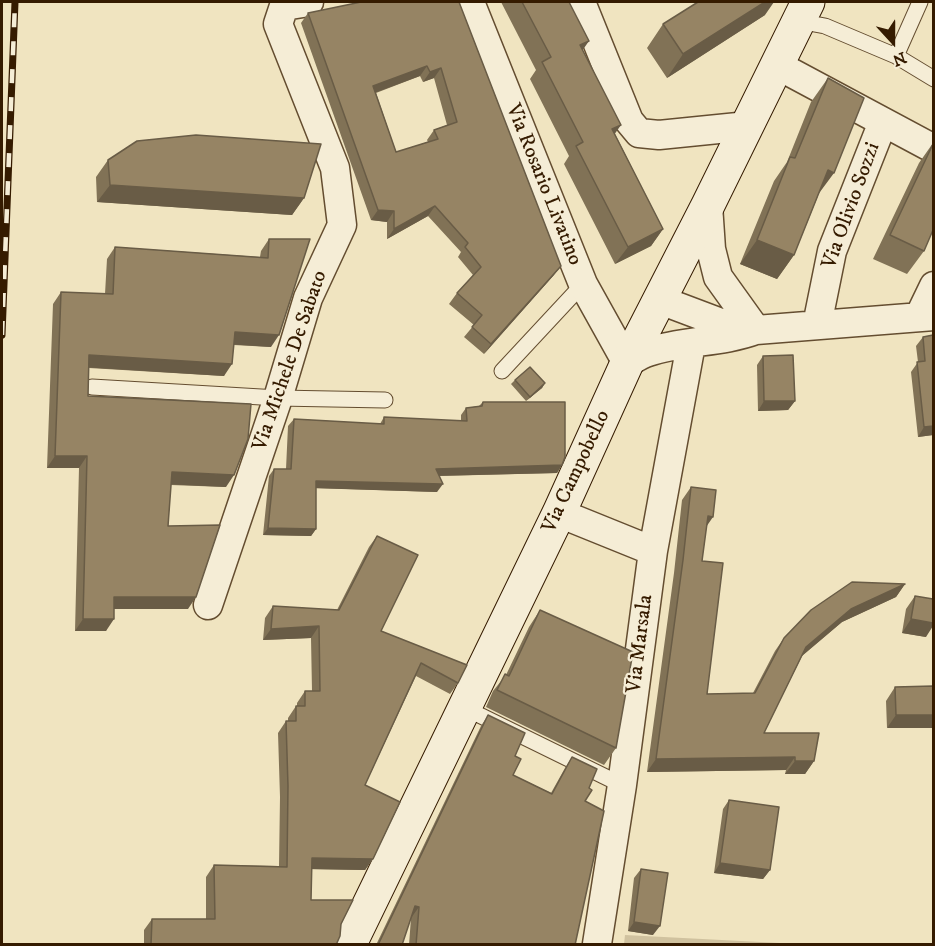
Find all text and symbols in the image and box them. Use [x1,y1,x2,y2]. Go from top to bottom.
north arrow [863,12,923,72]
text: N [890,47,909,70]
street label: Via Rosario Livatino [499,101,587,269]
street label: Via Olivio Sozzi [817,139,887,273]
street label: Via Michele De Sabato [248,267,334,455]
street label: Via Campobello [538,407,616,537]
street label: Via Marsala [622,593,660,695]

